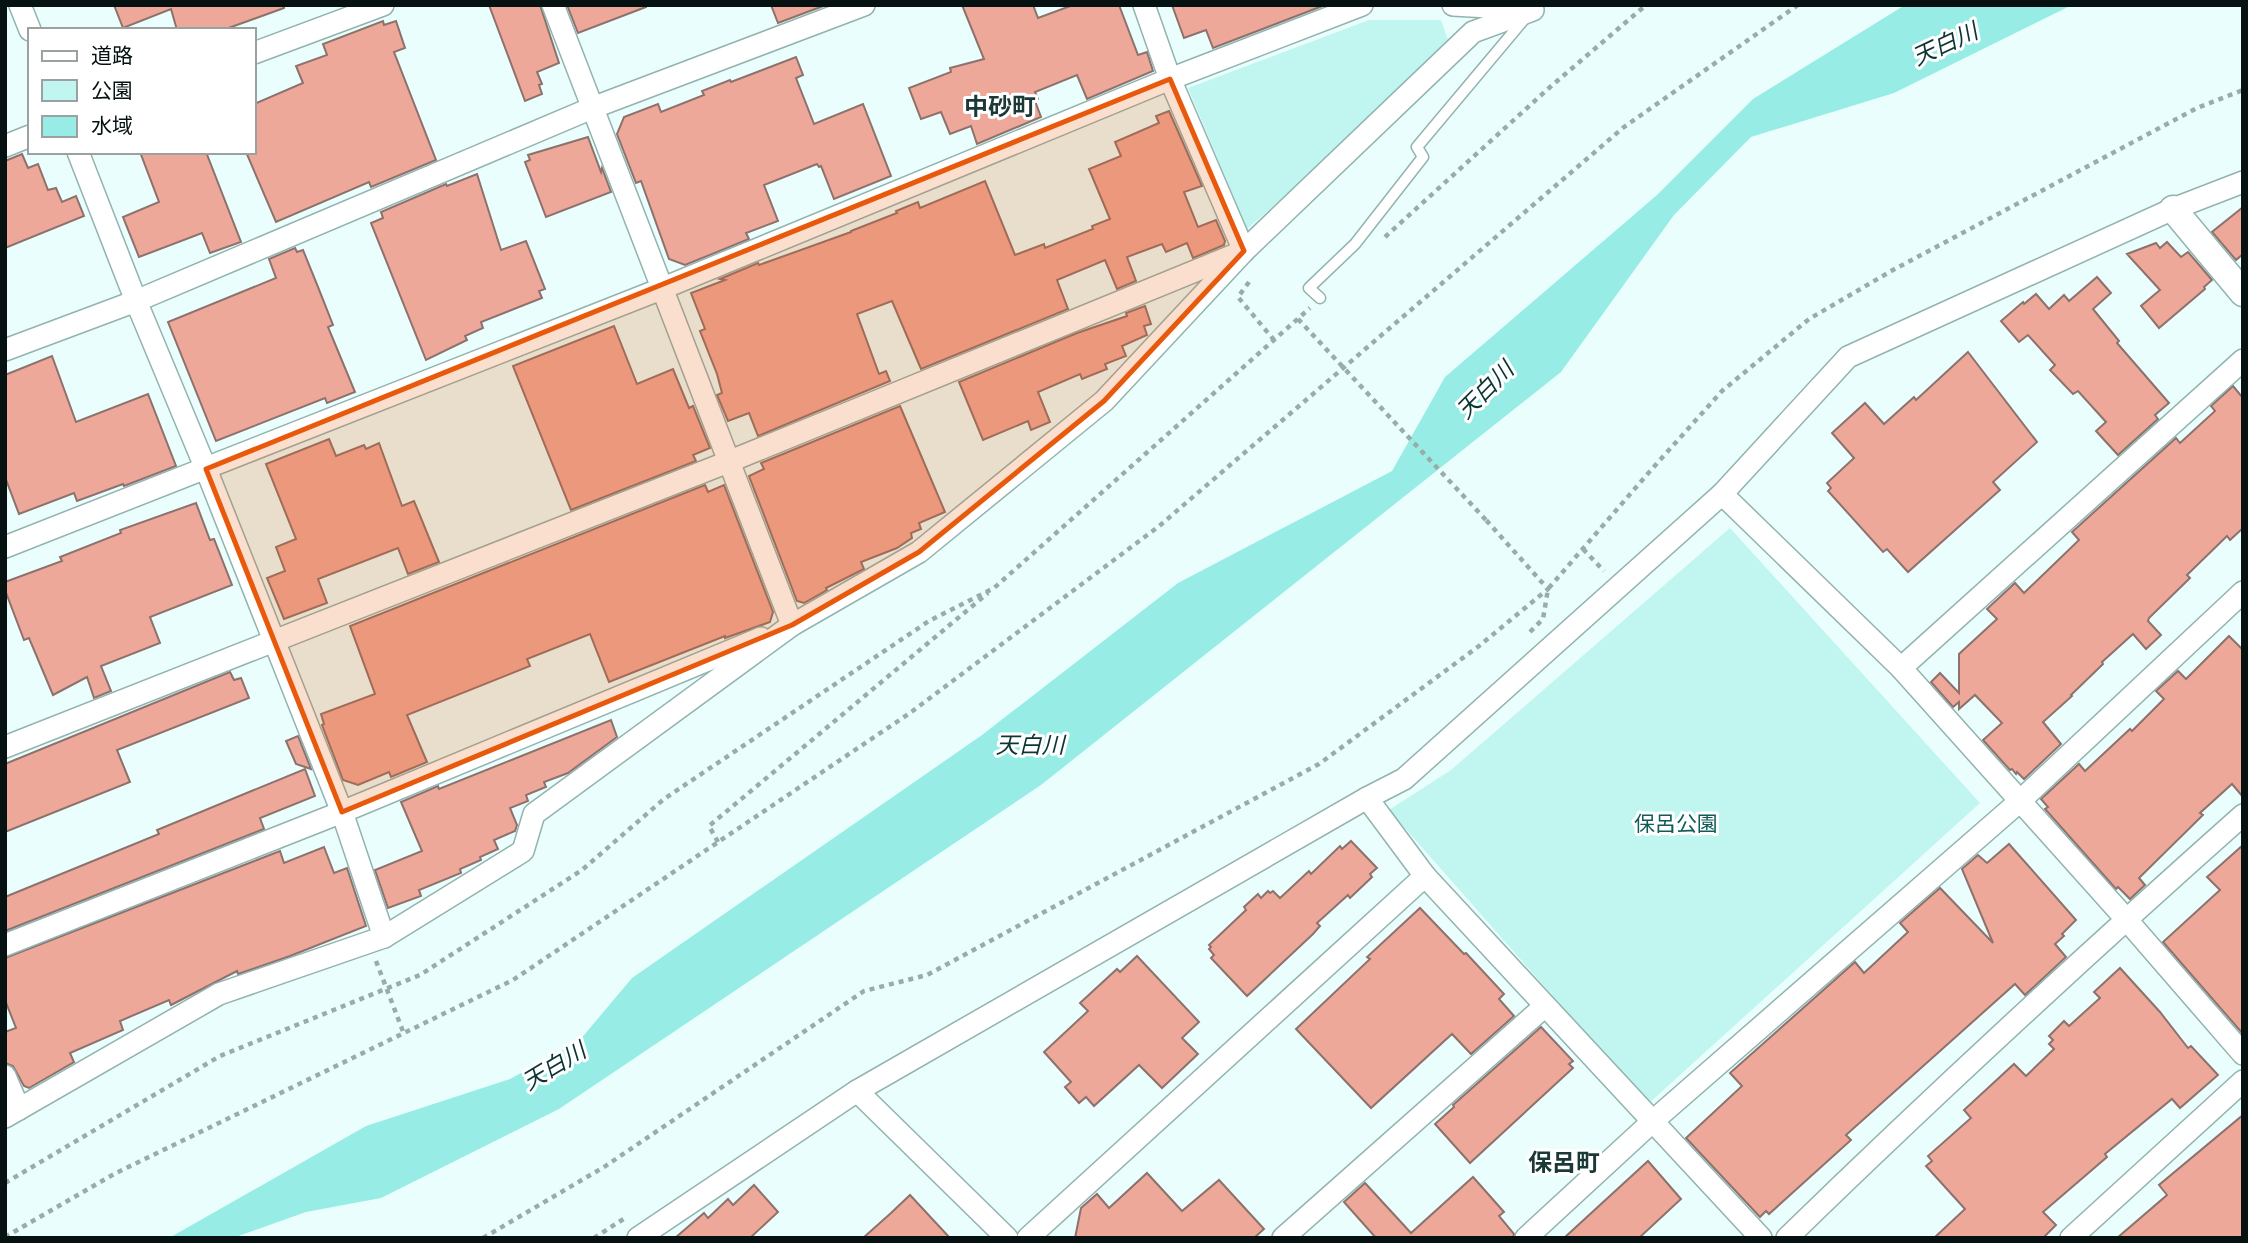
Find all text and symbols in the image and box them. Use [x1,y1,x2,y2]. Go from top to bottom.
water label: 天白川 [1908,16,1984,70]
legend [28,28,256,154]
text: 道路 [91,44,133,68]
text: 公園 [91,79,133,103]
district label: 中砂町 [964,93,1036,121]
text: 水域 [91,114,133,138]
water label: 天白川 [1451,354,1521,424]
water label: 天白川 [996,732,1068,758]
park label: 保呂公園 [1634,812,1718,836]
water label: 天白川 [518,1036,593,1095]
district label: 保呂町 [1528,1149,1600,1177]

